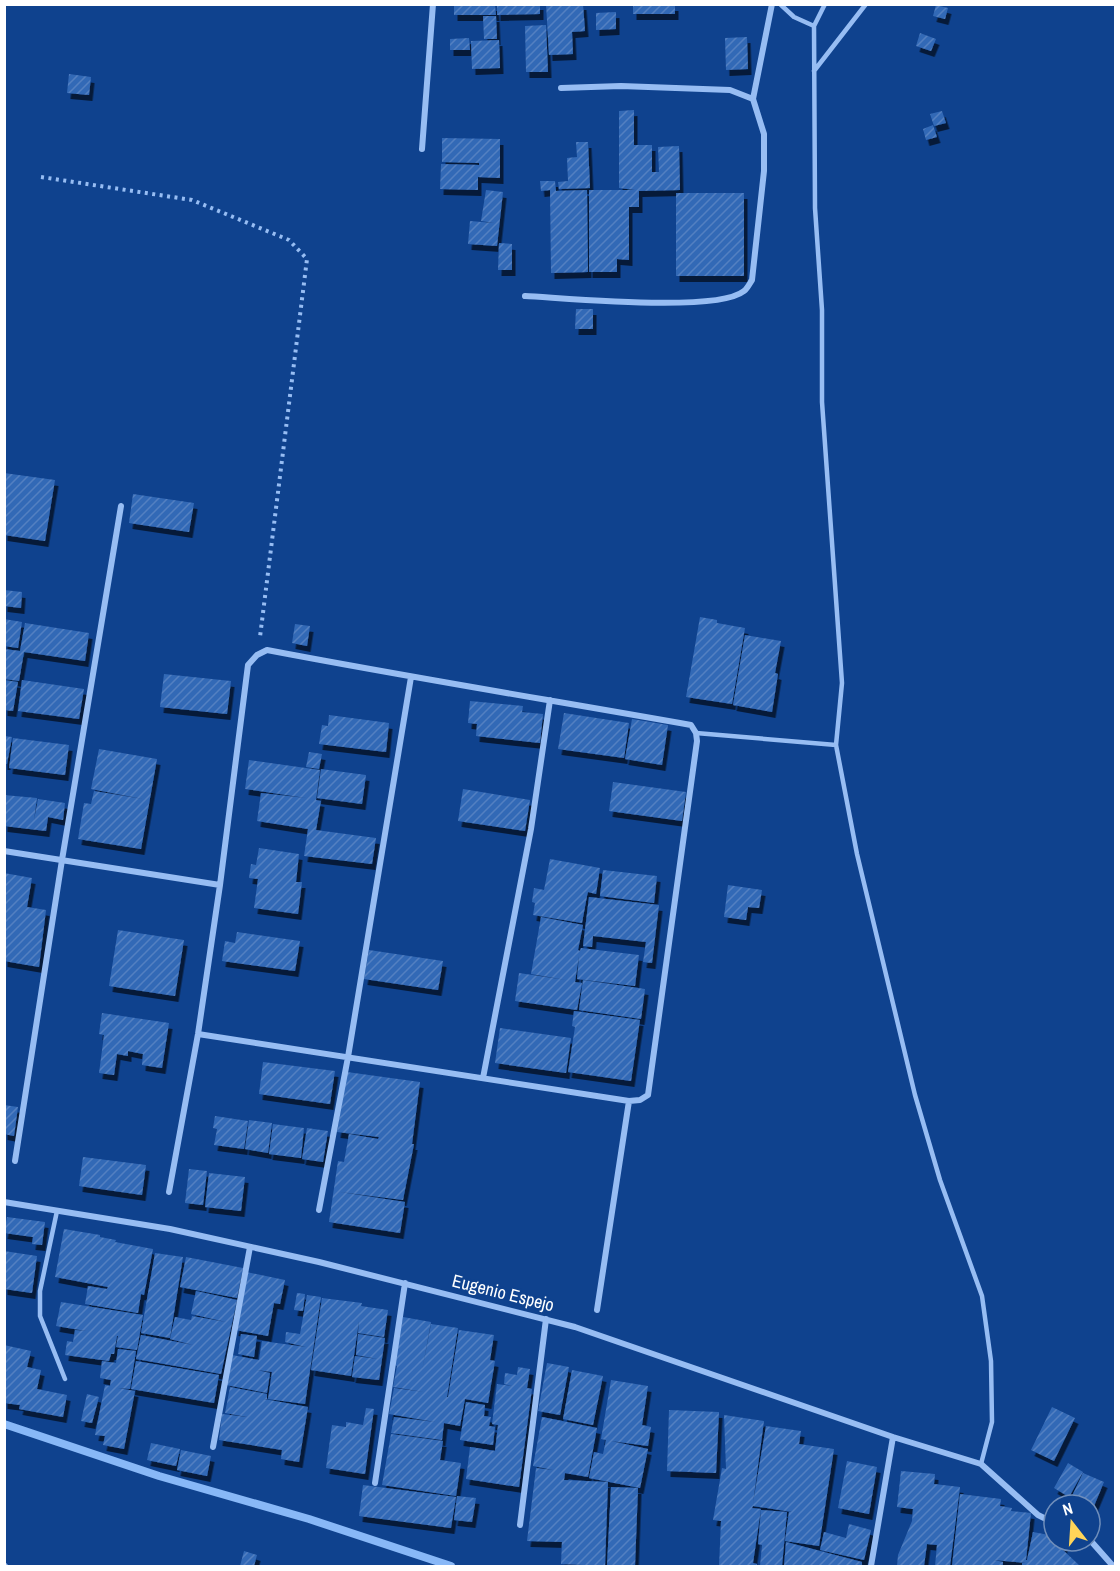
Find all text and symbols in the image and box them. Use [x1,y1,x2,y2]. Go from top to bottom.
street label: Eugenio Espejo [450,1268,557,1317]
north arrow [1042,1493,1102,1553]
text: N [1060,1497,1075,1521]

